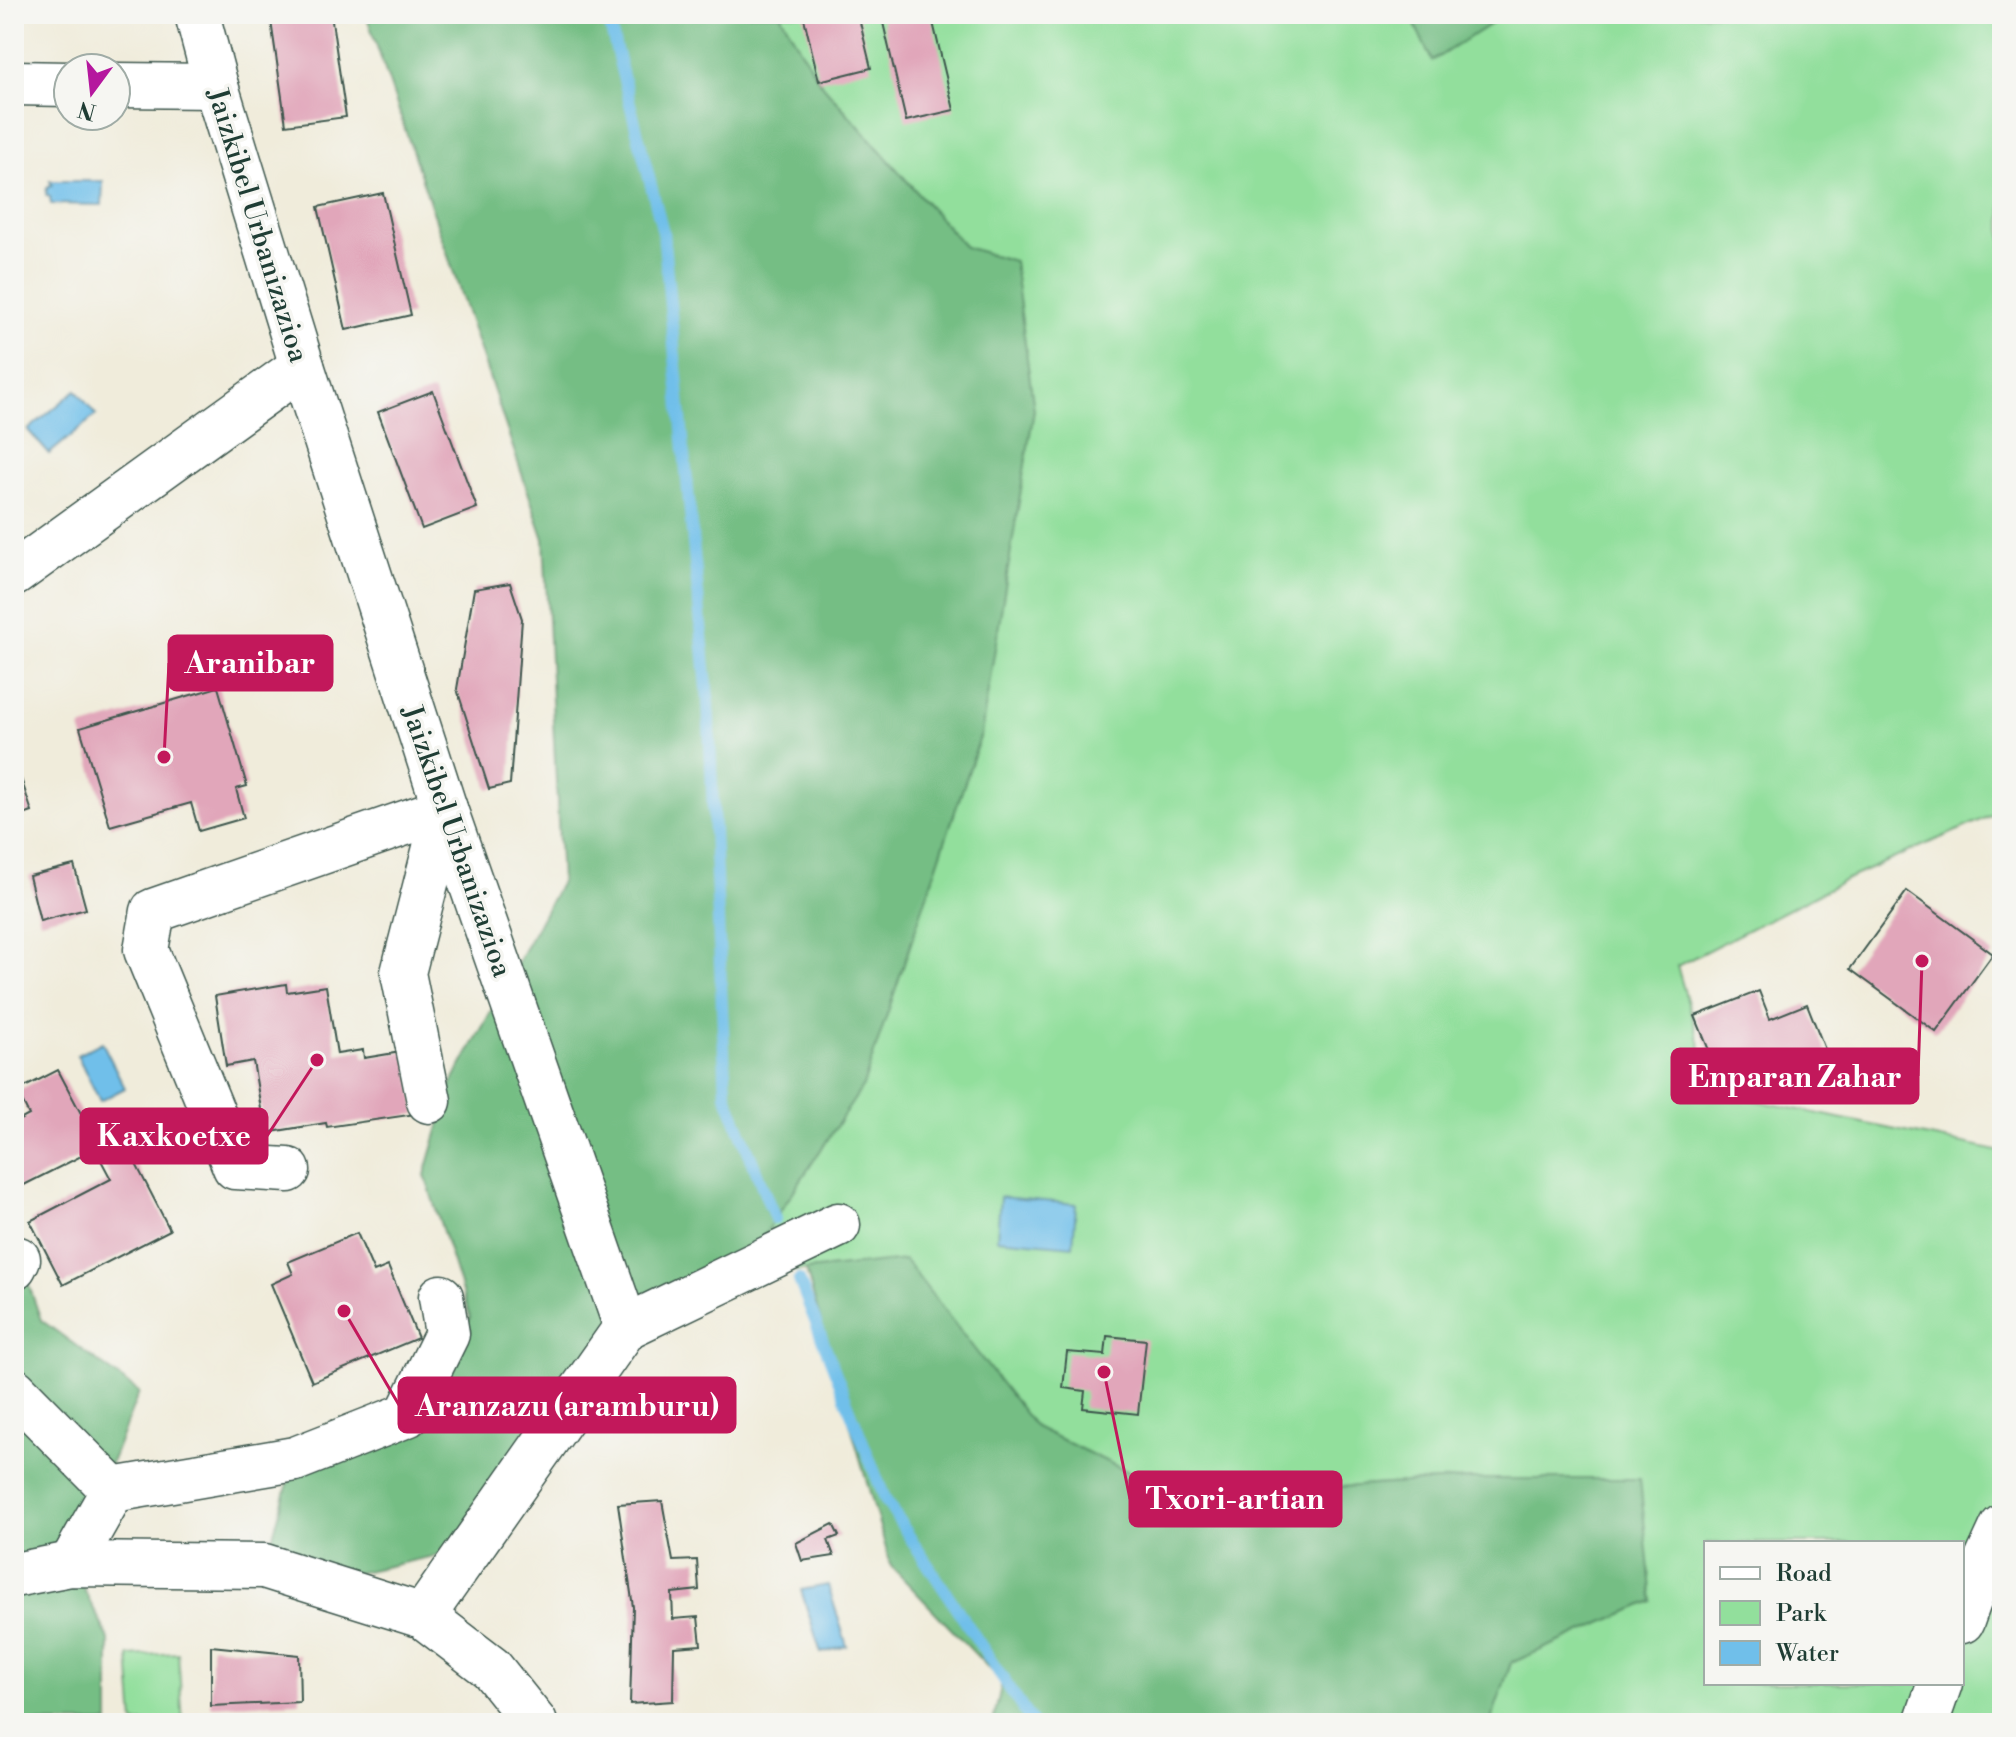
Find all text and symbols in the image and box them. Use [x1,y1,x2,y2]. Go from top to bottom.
north arrow [52,52,132,132]
street label: Jaizkibel Urbanizazioa [199,83,316,368]
text: N [75,94,99,125]
callout: Aranibar [169,636,332,690]
text: Aranibar [184,645,315,683]
street label: Jaizkibel Urbanizazioa [393,700,520,983]
callout: Enparan Zahar [1672,1049,1918,1103]
text: Enparan Zahar [1688,1059,1902,1097]
callout: Kaxkoetxe [81,1109,267,1163]
text: Kaxkoetxe [97,1118,251,1156]
callout: Aranzazu (aramburu) [399,1378,735,1432]
text: Aranzazu (aramburu) [414,1388,719,1426]
callout: Txori-artian [1130,1472,1341,1526]
text: Txori-artian [1146,1481,1325,1519]
legend [1704,1541,1964,1685]
text: Road [1776,1559,1832,1589]
text: Park [1776,1599,1827,1629]
text: Water [1775,1639,1839,1669]

